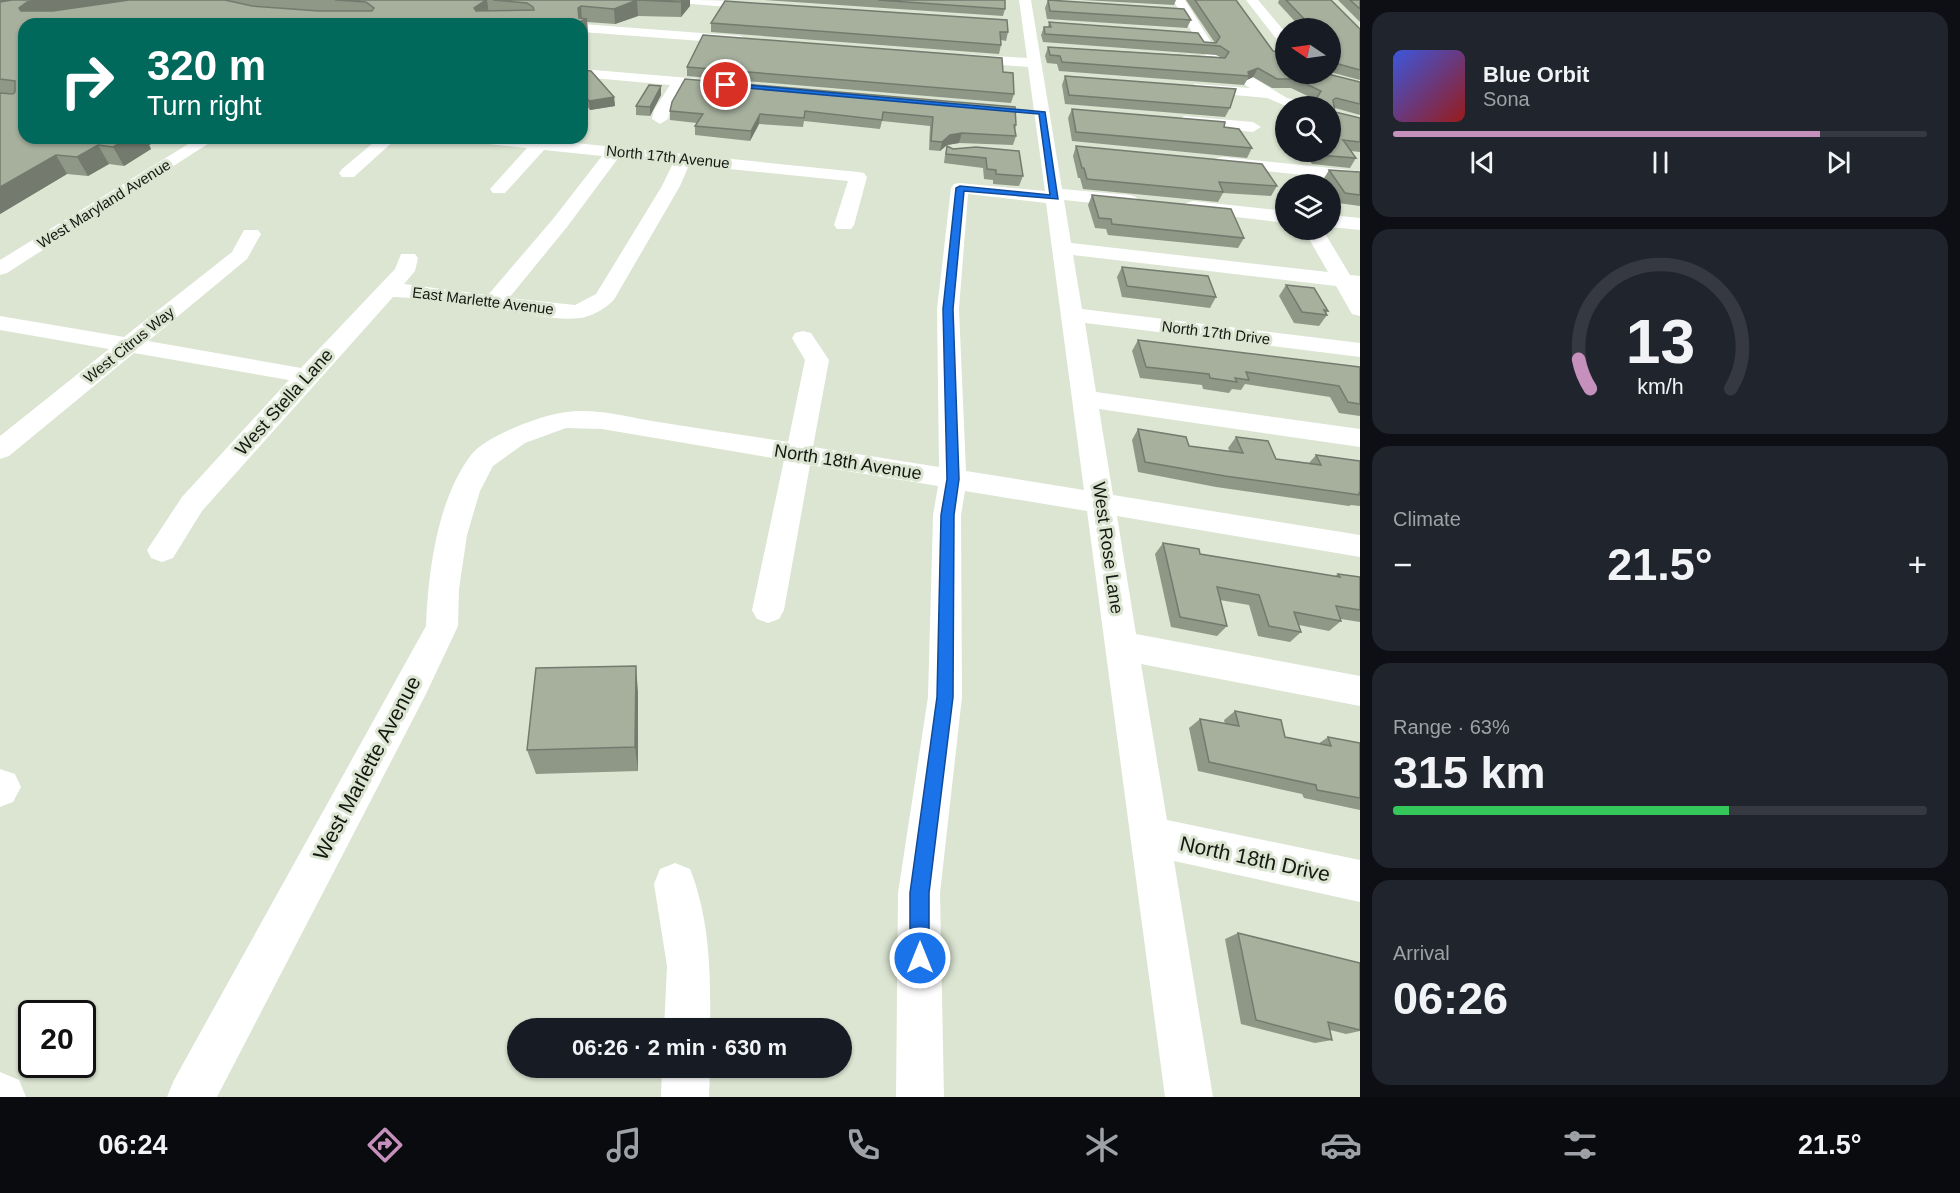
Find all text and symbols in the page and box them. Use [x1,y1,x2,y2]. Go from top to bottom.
north arrow [1275,18,1341,84]
map controls [1275,18,1341,240]
icon: right [48,42,126,120]
text: 320 m [147,42,266,89]
pin [700,59,751,110]
text: Blue Orbit [1483,62,1589,87]
icon: arrive [709,68,742,101]
text: Sona [1483,88,1530,110]
text: Turn right [147,91,262,121]
button: search [1275,96,1341,162]
street label: North 17th Avenue [606,142,731,171]
icon: previous [1466,146,1499,179]
icon: pause [1644,146,1677,179]
icon: next [1822,146,1855,179]
street label: West Maryland Avenue [34,156,173,252]
button: layers [1275,174,1341,240]
street label: East Marlette Avenue [411,283,555,318]
street label: West Citrus Way [80,303,177,386]
text: 13 [1625,307,1695,376]
street label: North 17th Drive [1161,317,1271,348]
street label: West Stella Lane [231,345,337,459]
text: km/h [1637,375,1683,399]
street label: North 18th Avenue [773,440,923,484]
street label: West Rose Lane [1089,481,1127,615]
text: Climate [1393,508,1461,530]
text: 21.5° [1607,539,1713,590]
text: − [1393,546,1412,583]
text: + [1908,546,1927,583]
street label: West Marlette Avenue [308,672,425,864]
text: Range · 63% [1393,716,1510,738]
text: 315 km [1393,747,1546,798]
street label: North 18th Drive [1178,831,1332,886]
position arrow [888,926,952,990]
text: Arrival [1393,942,1450,964]
text: 06:26 [1393,973,1508,1024]
speed limit sign: 20 [18,1000,96,1078]
text: 06:26 · 2 min · 630 m [572,1035,787,1060]
icon: directions [364,1124,406,1166]
icon: music [603,1124,645,1166]
icon: phone [842,1124,884,1166]
icon: climate [1081,1124,1123,1166]
icon: car [1320,1124,1362,1166]
icon: filters [1559,1124,1601,1166]
text: 06:24 [98,1130,168,1160]
text: 21.5° [1798,1130,1861,1160]

